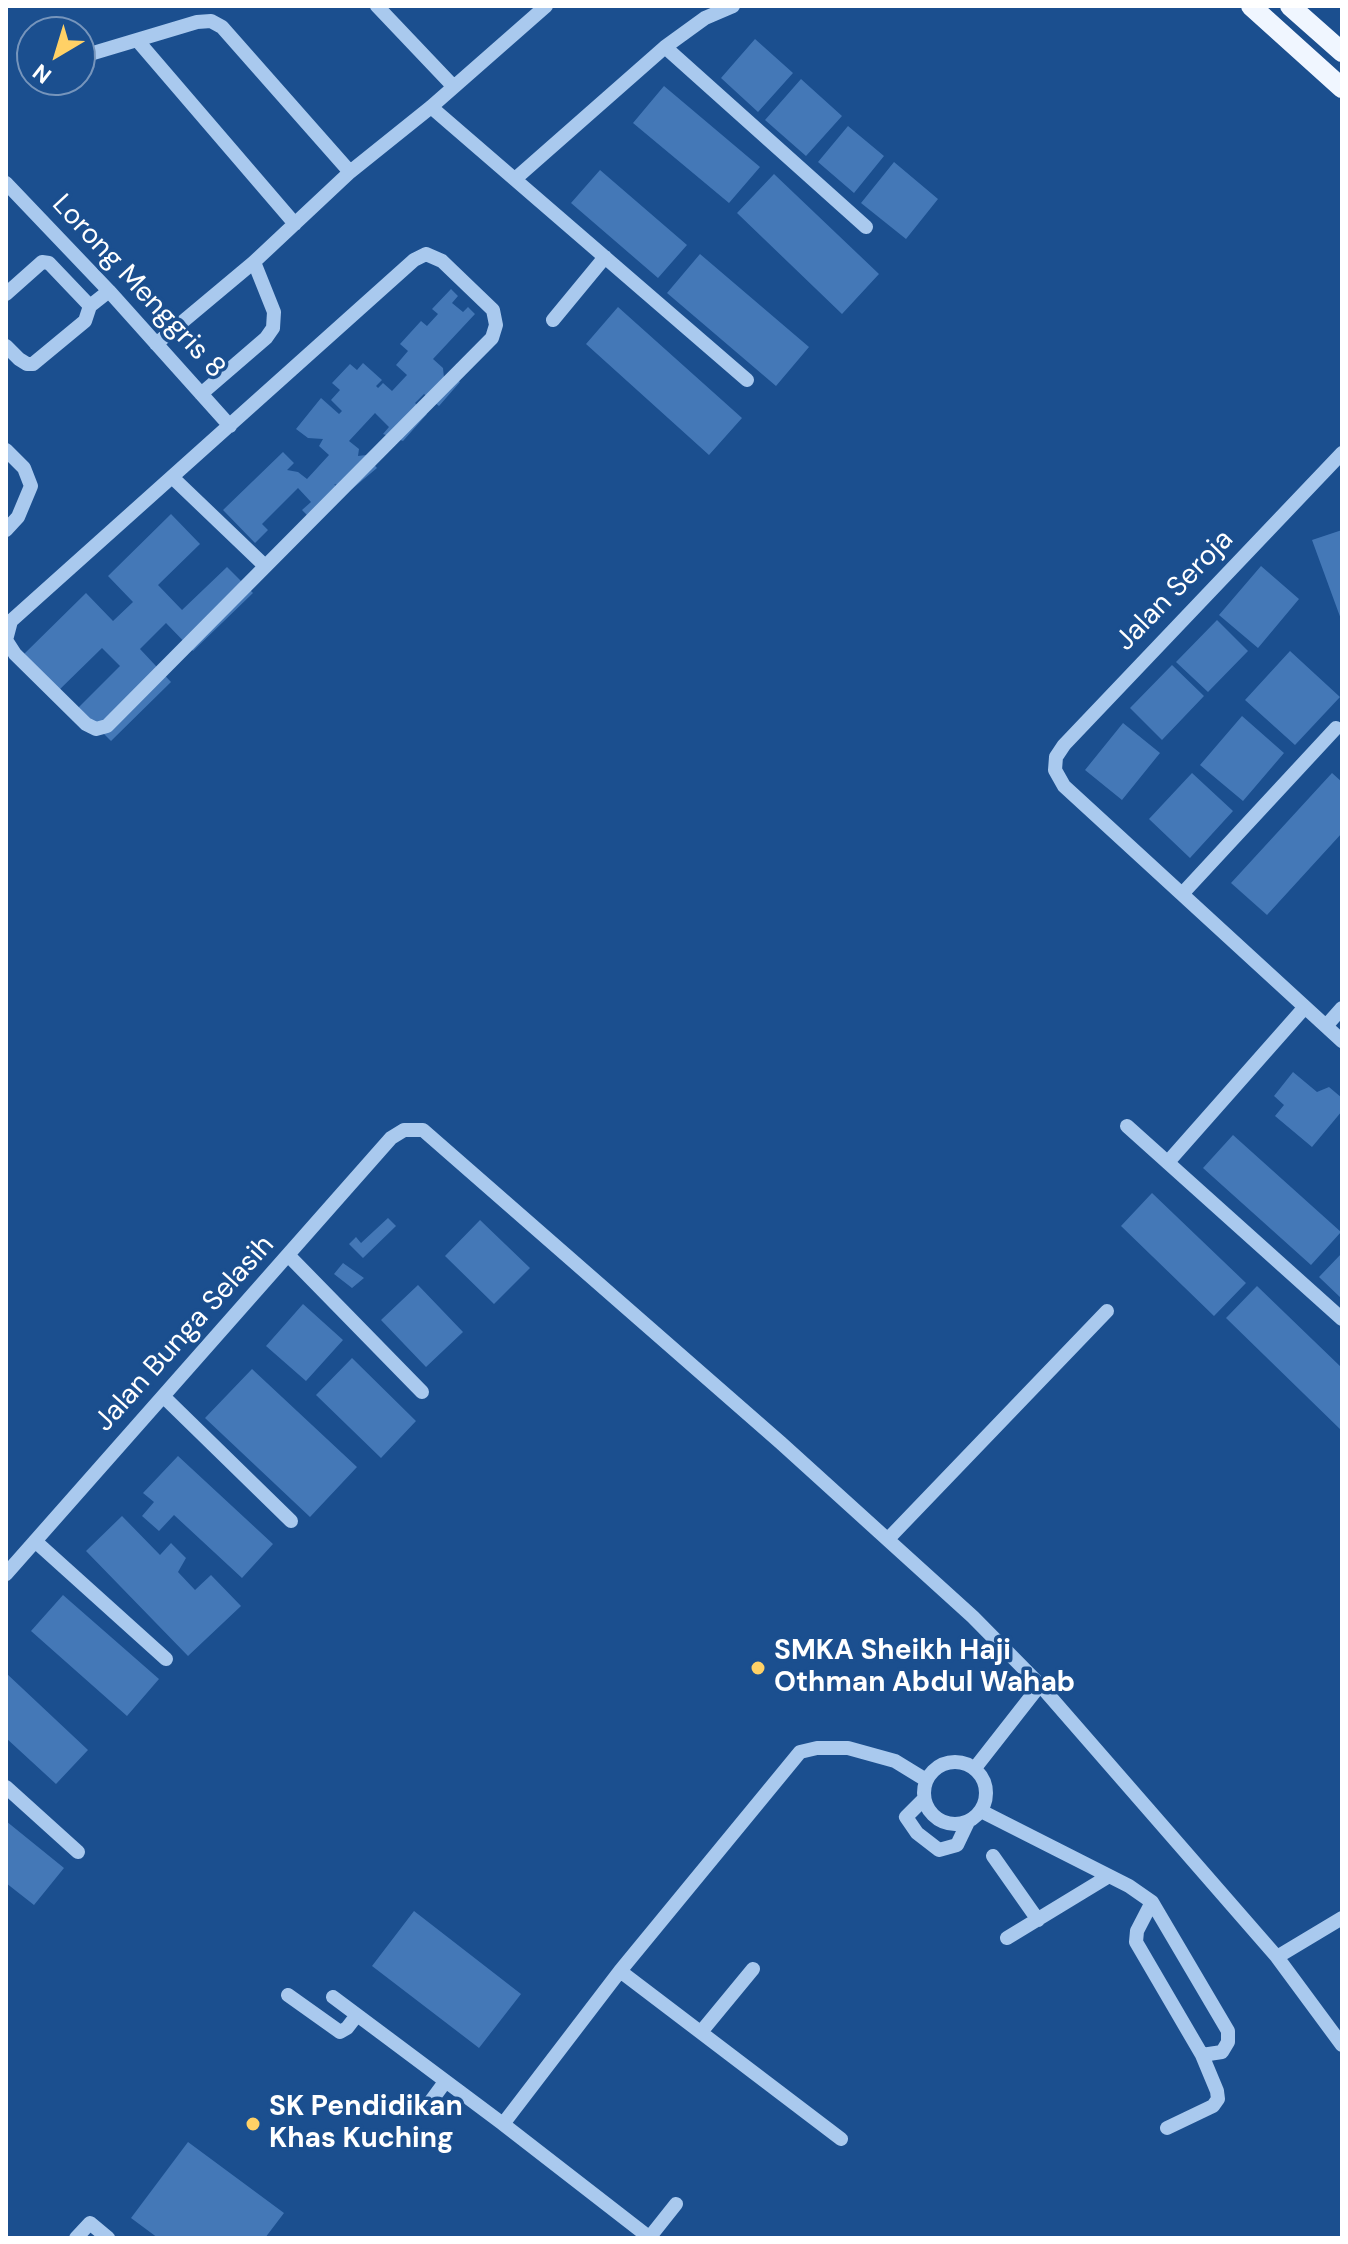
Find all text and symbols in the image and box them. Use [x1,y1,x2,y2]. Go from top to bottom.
north arrow [16,16,96,96]
text: N [27,57,57,90]
street label: Lorong Menggris 8 [44,188,232,386]
street label: Jalan Seroja [1109,524,1241,658]
street label: Jalan Bunga Selasih [88,1229,282,1439]
place label: SMKA Sheikh Haji Othman Abdul Wahab [774,1635,1075,1701]
marker: SMKA Sheikh Haji Othman Abdul Wahab [749,1659,767,1677]
place label: SK Pendidikan Khas Kuching [269,2091,463,2157]
marker: SK Pendidikan Khas Kuching [244,2115,262,2133]

